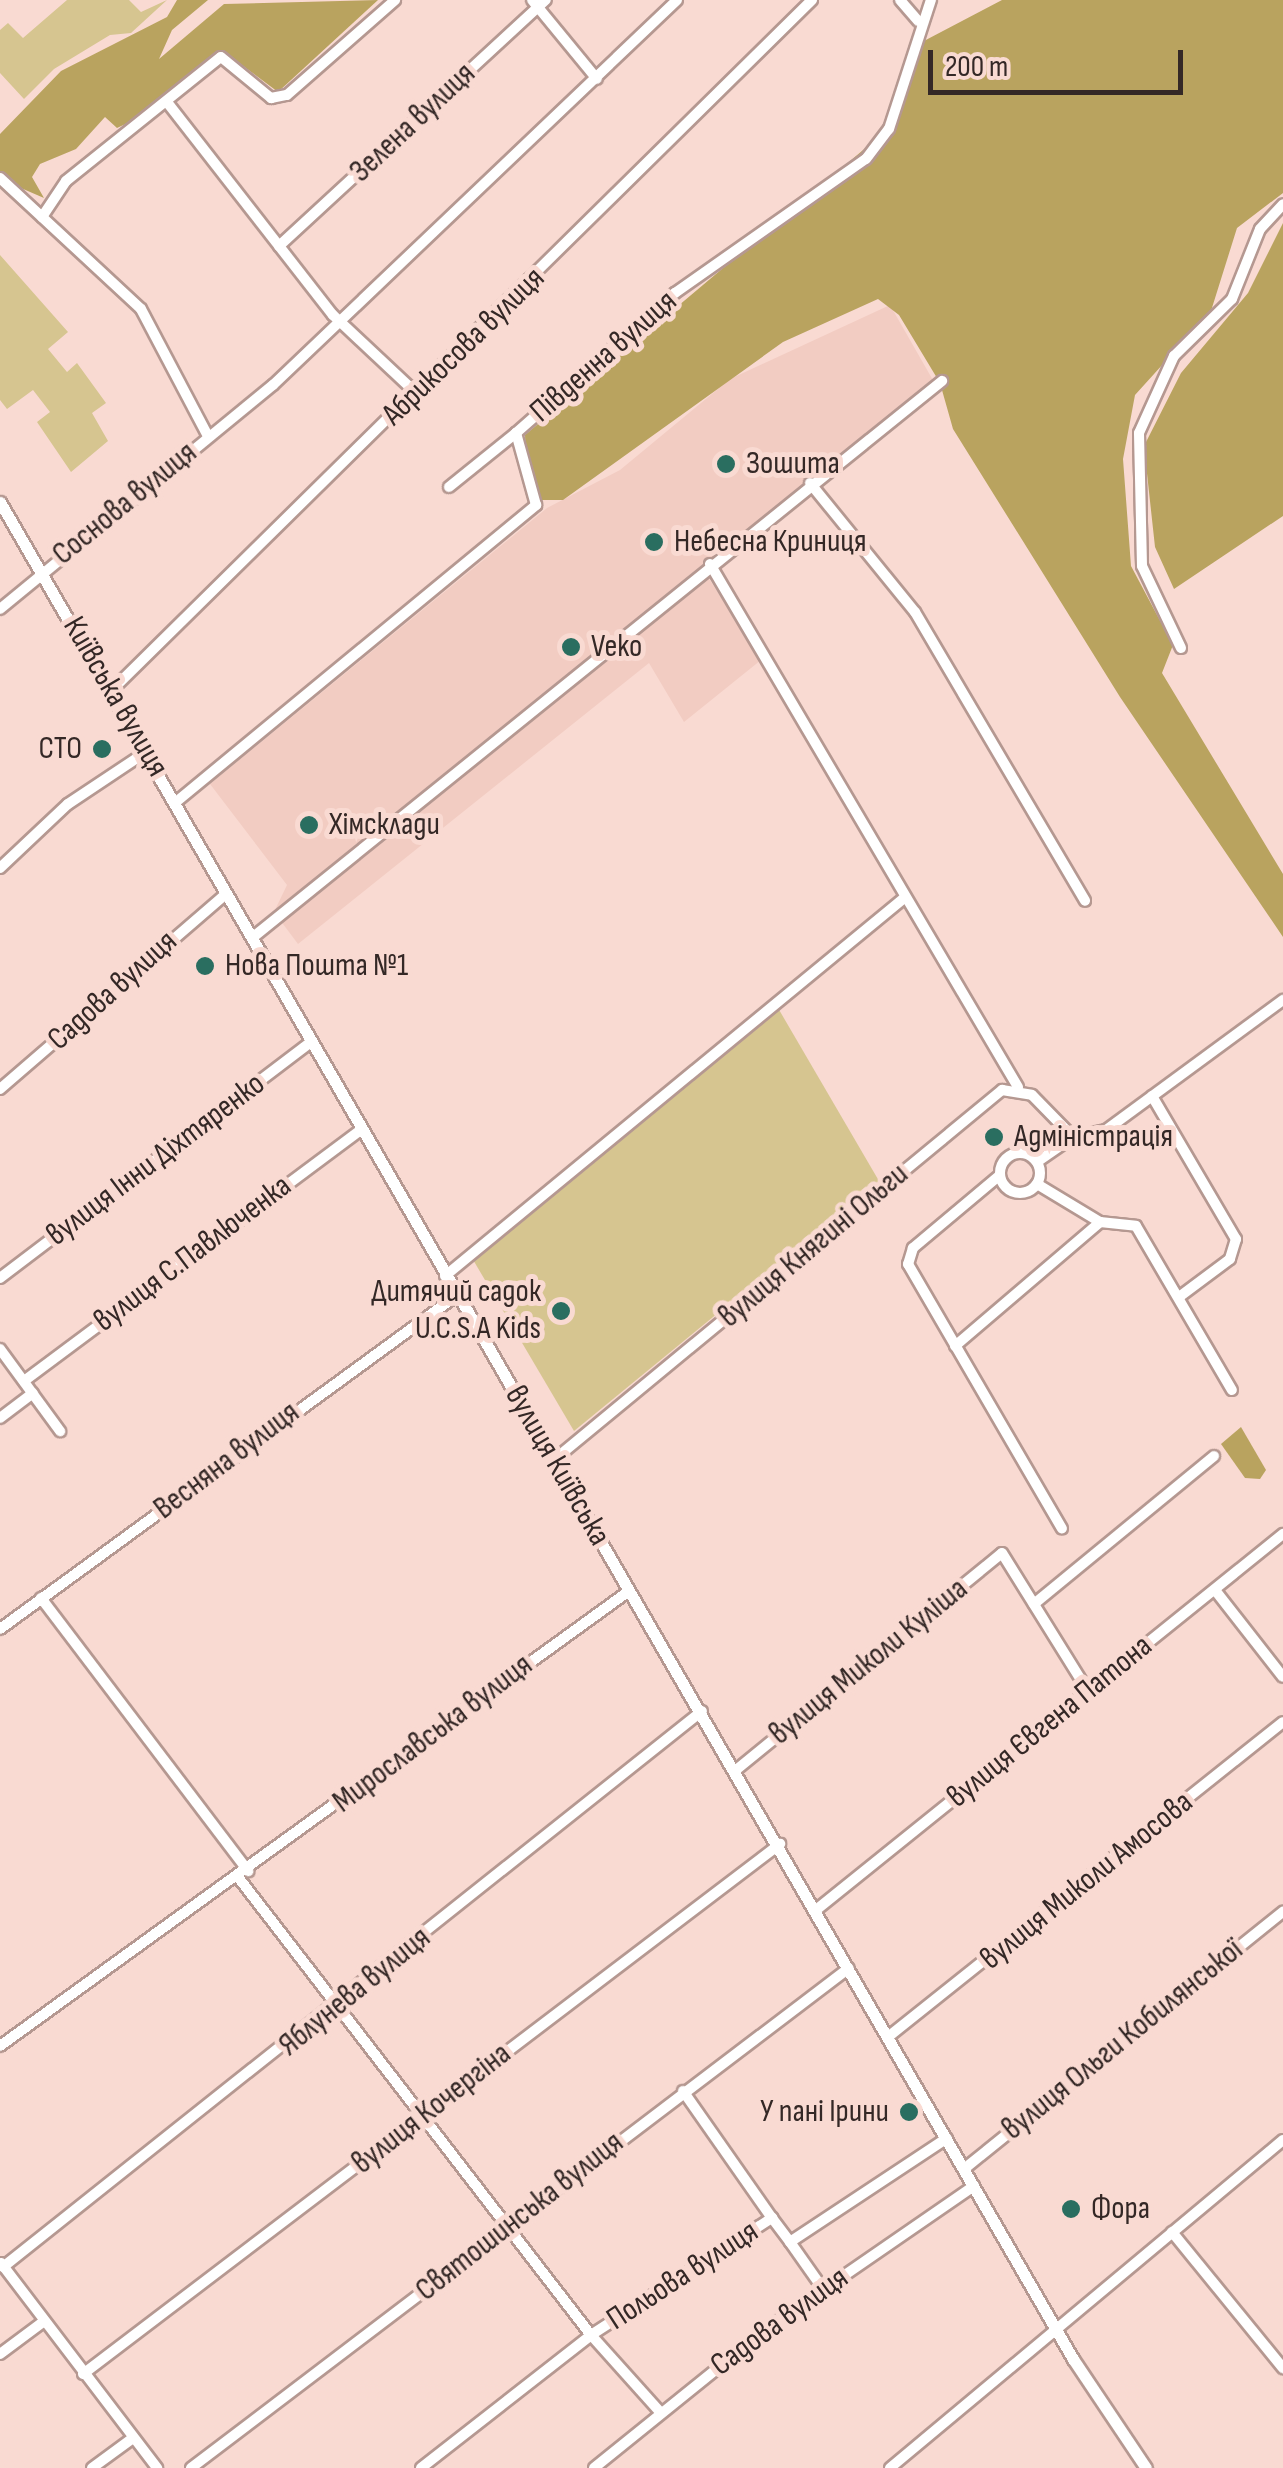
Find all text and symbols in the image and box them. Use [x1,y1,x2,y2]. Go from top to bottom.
scale bar [933,30,1188,92]
text: 200 m [945,49,1008,85]
street label: Зелена вулиця [342,55,484,191]
street label: Абрикосова вулиця [375,260,553,434]
street label: Південна вулиця [523,283,685,431]
street label: Соснова вулиця [45,434,205,574]
place label: Зошита [746,445,840,483]
marker: Зошита [715,453,737,475]
place label: Небесна Криниця [674,523,866,561]
marker: Небесна Криниця [643,531,665,553]
street label: Київська вулиця [54,610,176,784]
place label: Veko [591,628,642,666]
marker: Veko [560,636,582,658]
place label: СТО [39,730,82,768]
marker: СТО [91,738,113,760]
place label: Хімсклади [329,806,440,844]
marker: Хімсклади [298,814,320,836]
street label: Садова вулиця [40,923,186,1059]
place label: Нова Пошта №1 [225,947,408,985]
marker: Нова Пошта №1 [194,955,216,977]
street label: вулиця Інни Діхтяренко [39,1065,273,1255]
place label: Адміністрація [1014,1118,1173,1156]
marker: Адміністрація [983,1126,1005,1148]
street label: вулиця Княгині Ольги [711,1156,917,1336]
street label: вулиця С.Павлюченка [87,1167,299,1341]
place label: Дитячий садок U.C.S.A Kids [371,1274,541,1349]
marker: Дитячий садок U.C.S.A Kids [550,1300,572,1322]
street label: вулиця Київська [496,1379,618,1553]
street label: Весняна вулиця [147,1394,307,1528]
street label: вулиця Миколи Куліша [762,1570,976,1754]
street label: вулиця Євгена Патона [940,1628,1160,1816]
street label: Мирославська вулиця [326,1646,540,1822]
street label: вулиця Миколи Амосова [973,1784,1201,1978]
street label: Яблунева вулиця [271,1919,439,2065]
street label: вулиця Ольги Кобилянської [995,1931,1251,2149]
street label: вулиця Кочергіна [345,2035,519,2183]
place label: У пані Ірини [760,2093,889,2131]
marker: У пані Ірини [898,2101,920,2123]
street label: Святошинська вулиця [409,2124,631,2310]
place label: Фора [1091,2190,1150,2228]
marker: Фора [1060,2198,1082,2220]
street label: Польова вулиця [600,2213,766,2339]
street label: Садова вулиця [704,2259,856,2385]

